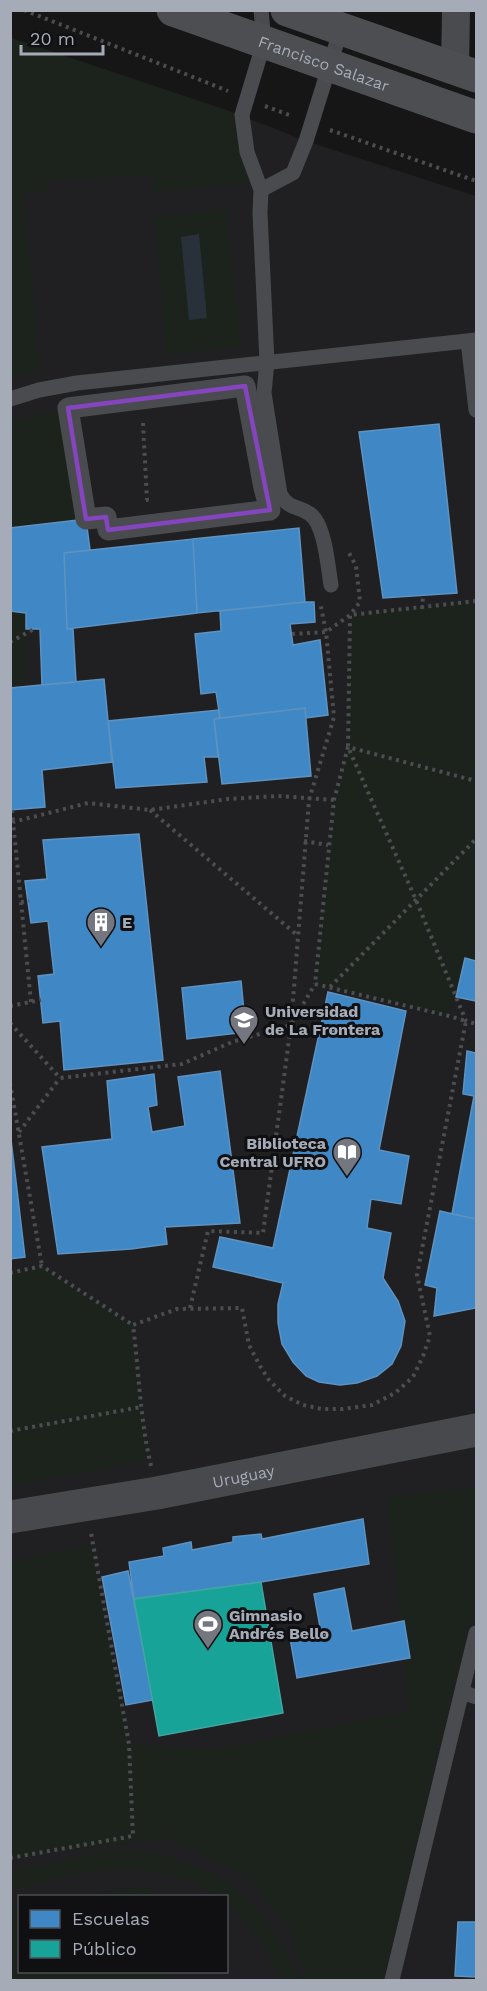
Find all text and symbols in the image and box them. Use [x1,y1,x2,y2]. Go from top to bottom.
scale bar [21,18,104,56]
text: 20 m [30,28,75,49]
street label: Francisco Salazar [256,32,392,96]
building icon: E [85,906,117,948]
place label: E [122,913,132,932]
place label: Universidad de La Frontera [265,1002,381,1039]
school or university icon: Universidad de La Frontera [228,1004,260,1046]
place label: Biblioteca Central UFRO [219,1134,327,1171]
library icon: Biblioteca Central UFRO [331,1136,363,1178]
street label: Uruguay [211,1461,277,1492]
place label: Gimnasio Andrés Bello [229,1606,330,1643]
sports icon: Gimnasio Andrés Bello [192,1608,224,1650]
legend [18,1895,228,1973]
text: Escuelas [72,1908,150,1929]
text: Público [72,1938,137,1959]

